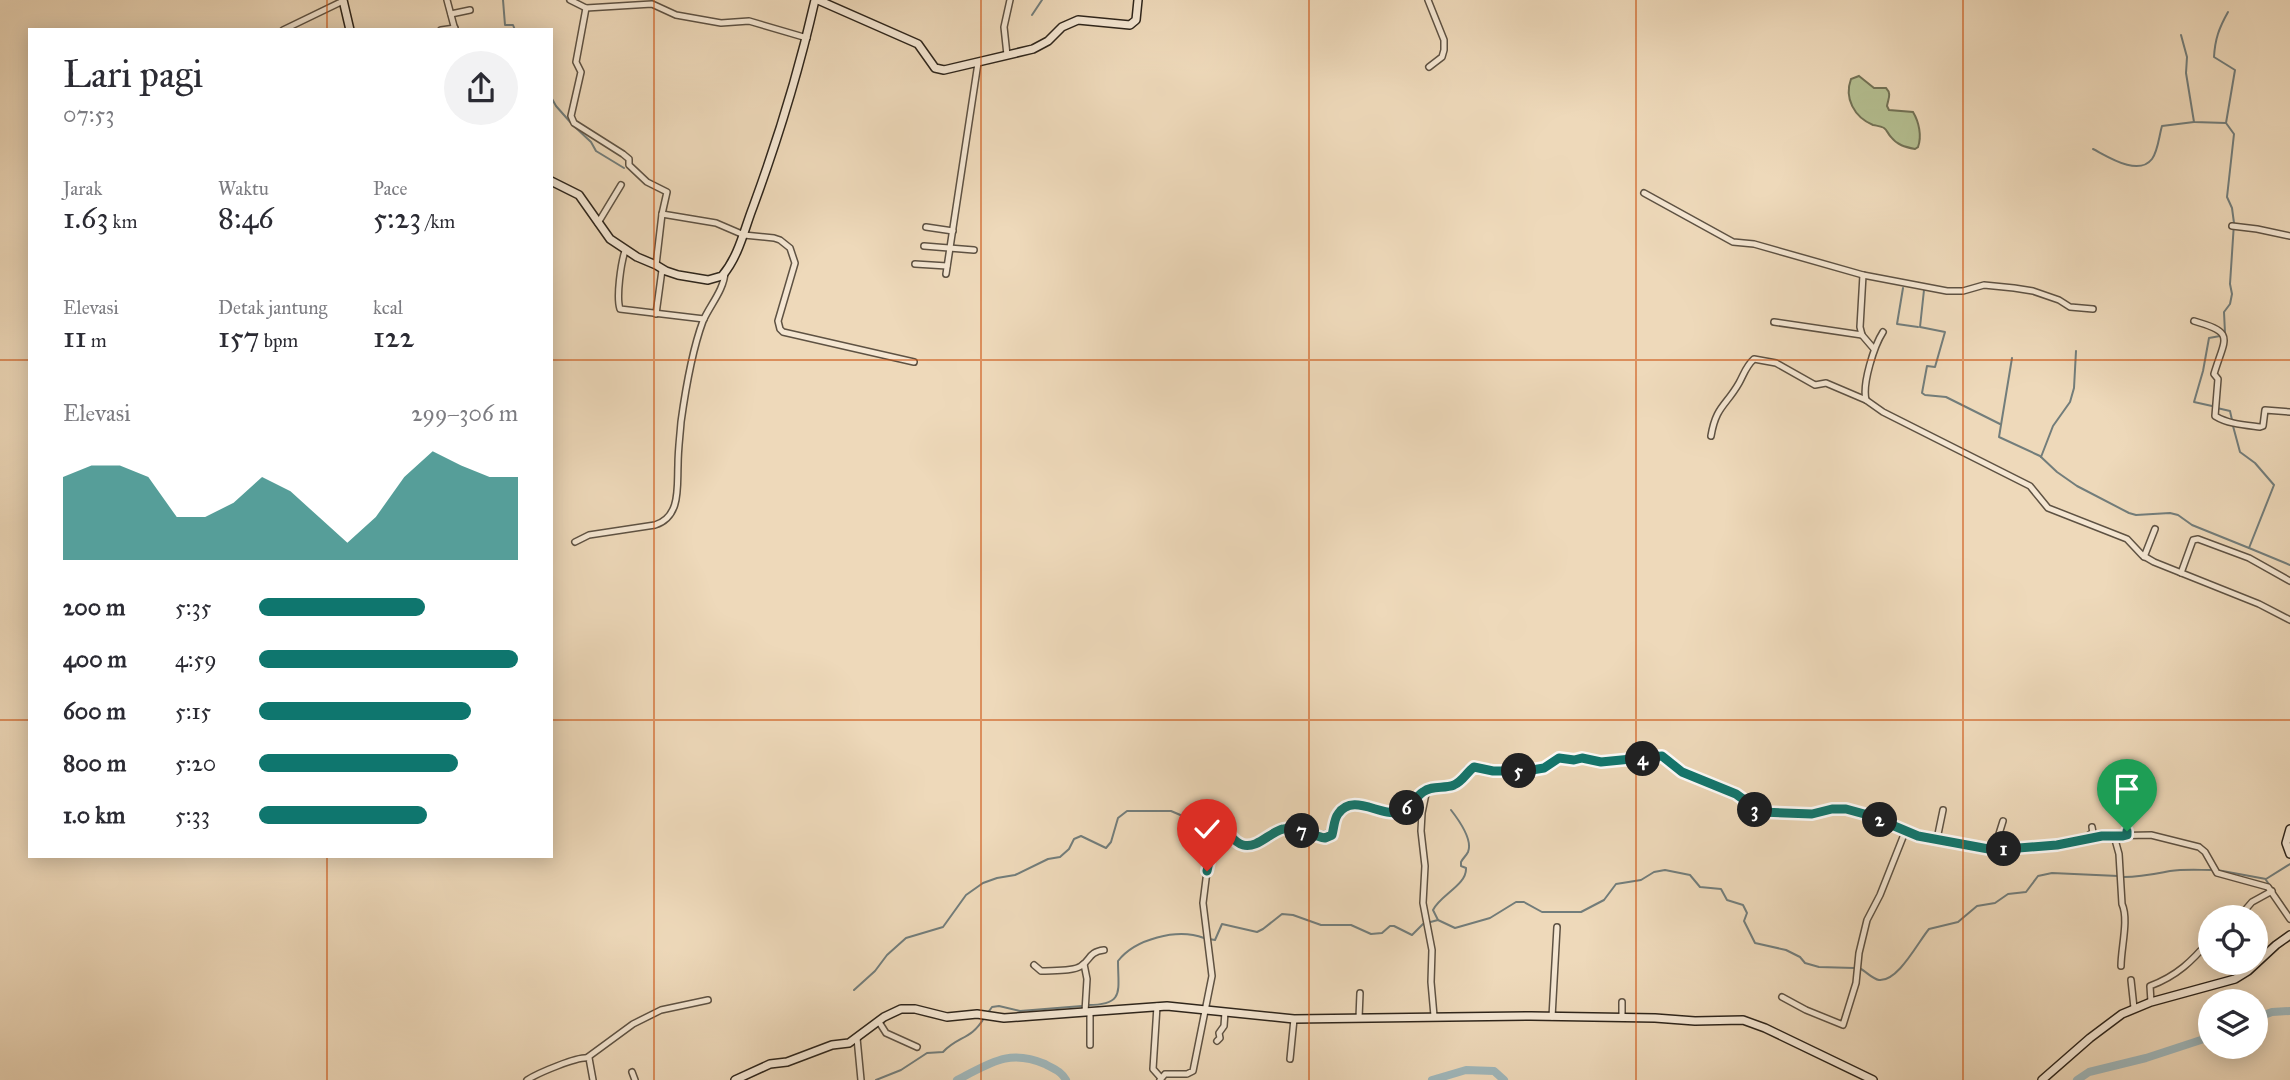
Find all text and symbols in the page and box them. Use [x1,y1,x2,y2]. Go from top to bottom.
text: Lari pagi [63,51,203,97]
button: share [444,51,518,125]
text: 07:53 [63,100,114,128]
text: Jarak [63,177,102,200]
text: Waktu [218,177,269,200]
text: Pace [373,177,407,200]
text: 1.63 [63,200,108,236]
text: 8:46 [218,200,274,236]
text: 5:23 [373,200,421,236]
text: km [108,210,137,233]
text: /km [421,210,455,233]
text: Elevasi [63,296,119,319]
text: Detak jantung [218,296,327,319]
text: kcal [373,296,403,319]
text: 11 [63,319,87,355]
text: 157 [218,319,260,355]
text: 122 [373,319,414,355]
text: m [87,329,107,352]
text: bpm [260,329,298,352]
text: Elevasi [63,399,131,427]
text: 299–306 m [411,399,518,427]
text: 200 m [63,593,125,621]
text: 5:35 [175,593,211,621]
text: 400 m [63,645,127,673]
text: 4:59 [175,645,217,673]
text: 600 m [63,697,126,725]
text: 5:15 [175,697,211,725]
pin: 4 [1626,742,1660,776]
text: 4 [1637,747,1648,770]
text: 800 m [63,749,126,777]
text: 5:20 [175,749,216,777]
pin: 5 [1502,754,1536,788]
text: 5 [1514,759,1523,782]
pin [2097,759,2157,831]
icon: arrive [2108,770,2146,808]
pin: 6 [1390,790,1424,826]
pin: 3 [1738,792,1772,828]
text: 6 [1402,796,1411,819]
text: 3 [1751,798,1758,821]
pin [1177,799,1237,871]
text: 1.0 km [63,801,125,829]
text: 5:33 [175,801,210,829]
pin: 2 [1862,802,1898,838]
text: 2 [1875,808,1884,831]
icon: check [1188,810,1226,848]
pin: 7 [1284,814,1320,848]
text: 7 [1296,819,1307,842]
pin: 1 [1986,832,2022,866]
text: 1 [2000,837,2007,860]
map controls [2198,905,2268,1059]
button: locate [2198,905,2268,975]
button: layers [2198,989,2268,1059]

